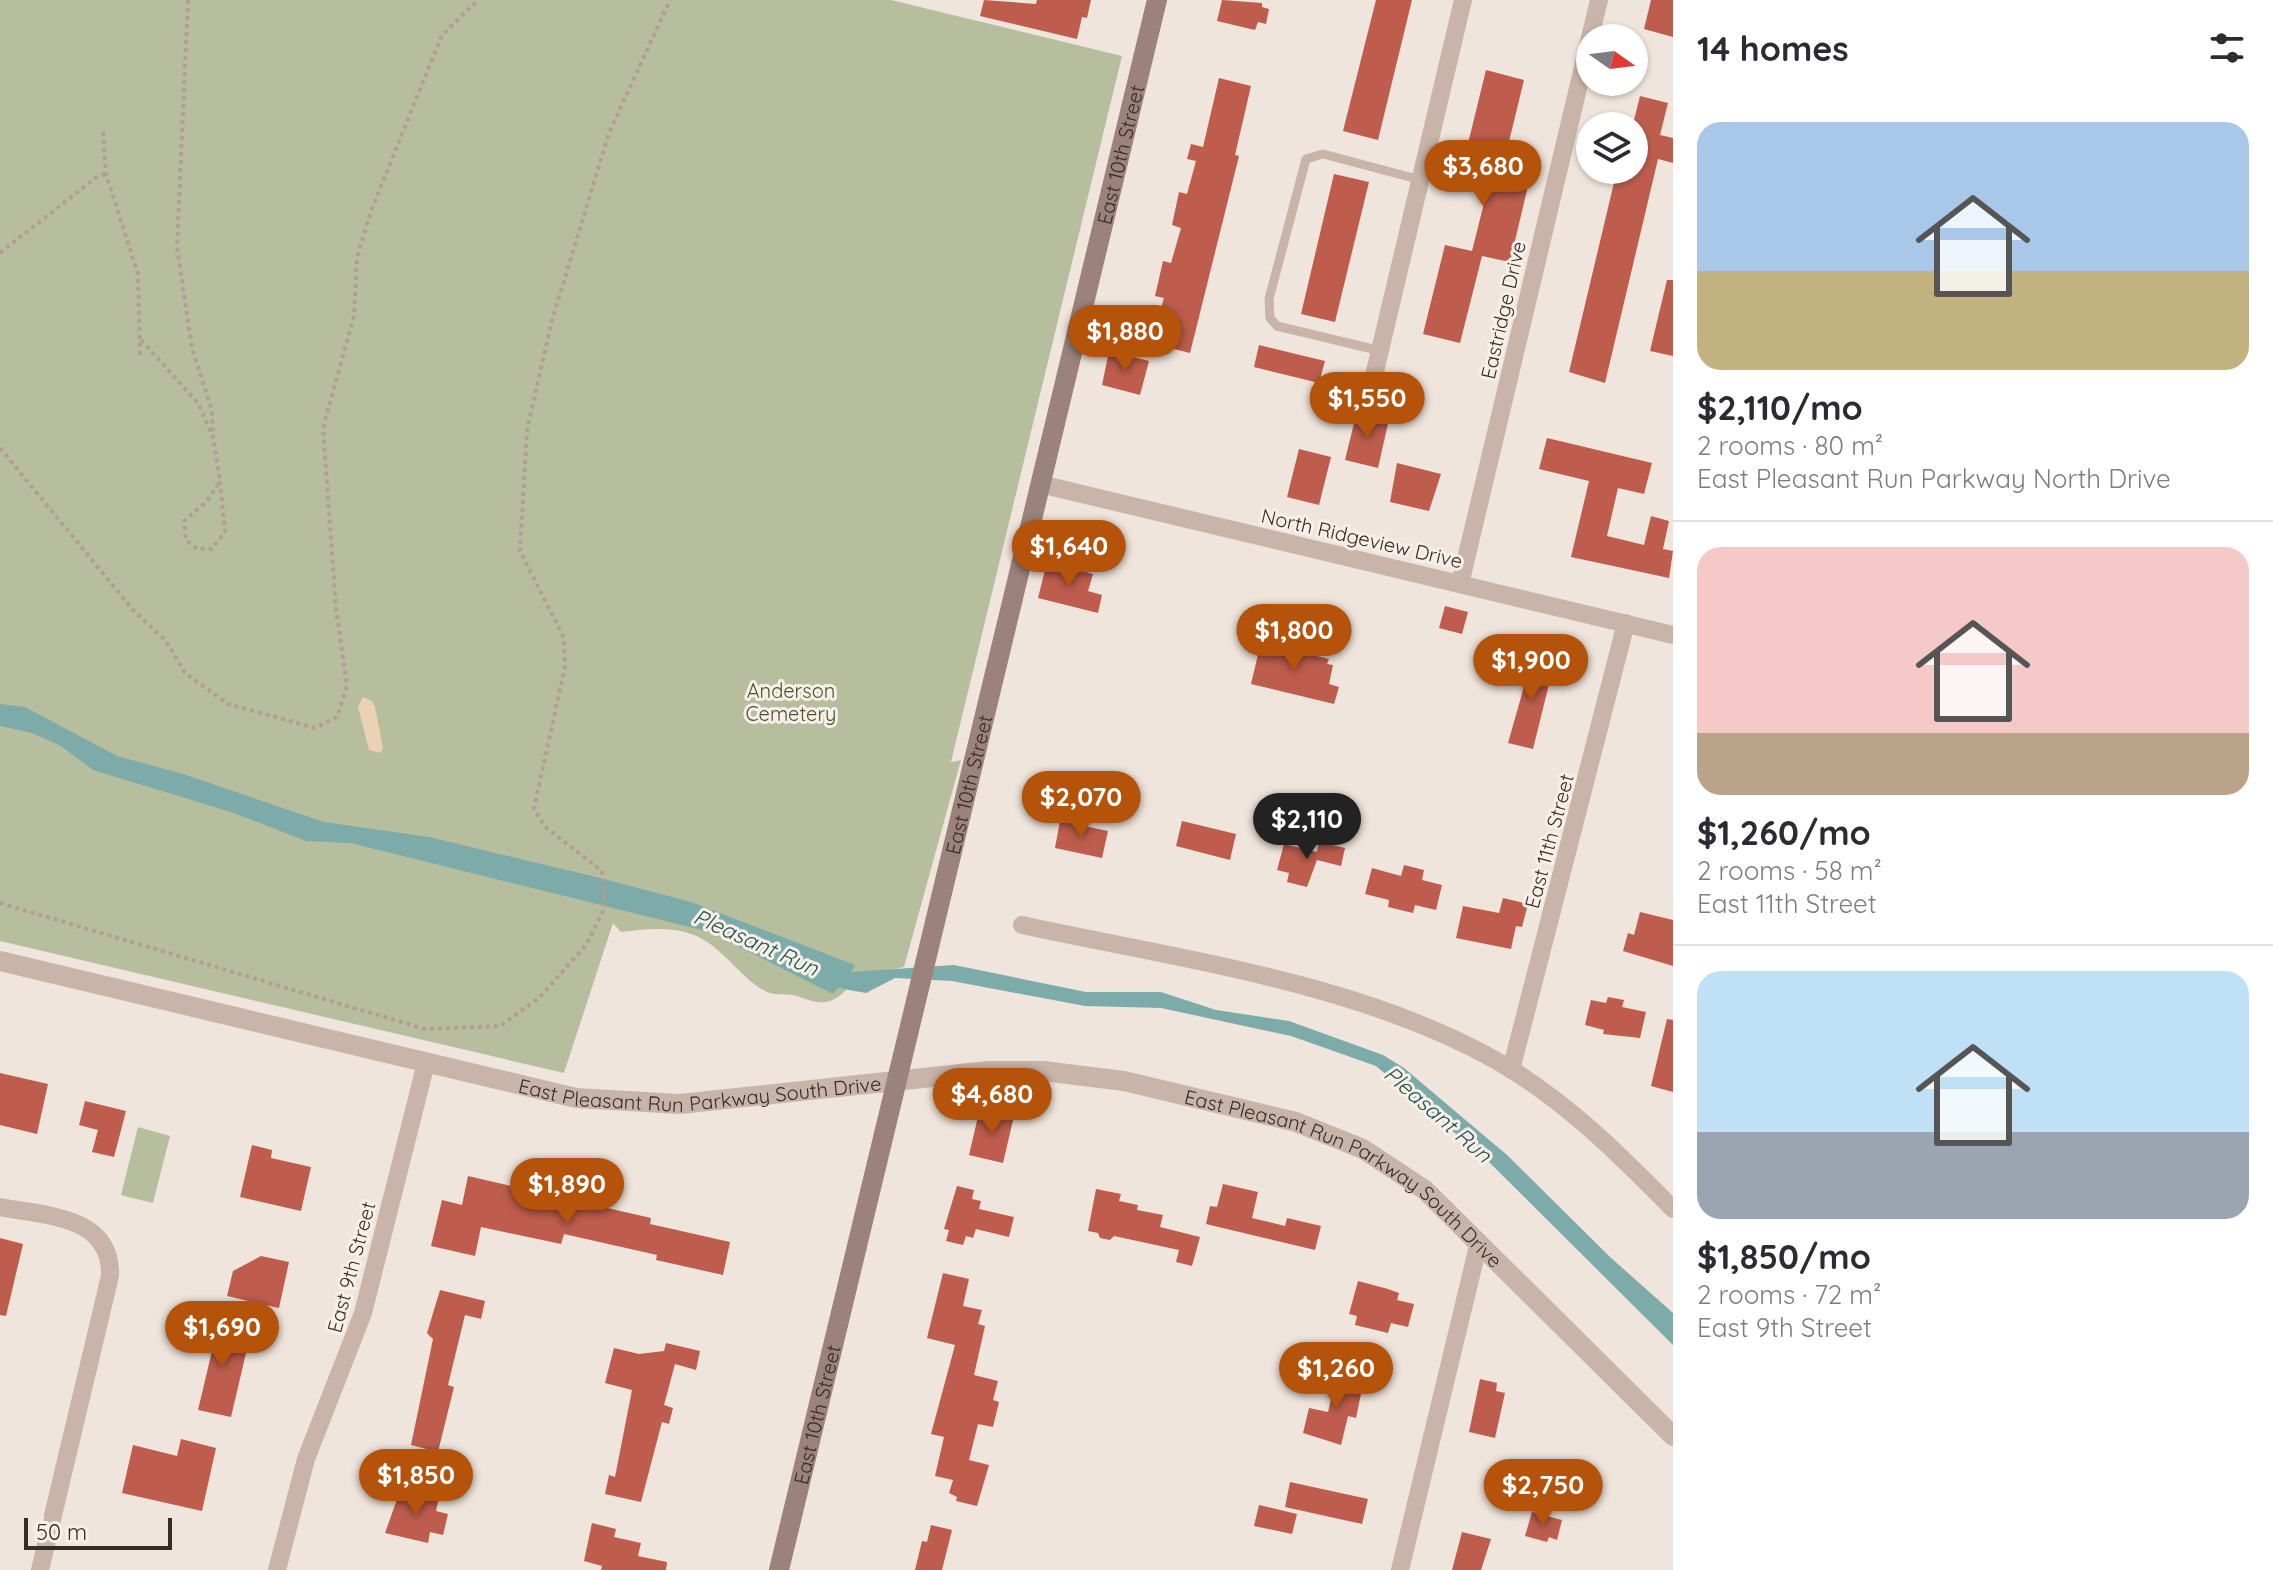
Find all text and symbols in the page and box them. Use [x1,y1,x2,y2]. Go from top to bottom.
north arrow [1576,24,1648,96]
map controls [1576,24,1648,184]
icon: filters [2205,26,2249,70]
text: 14 homes [1697,27,1849,70]
street label: East 10th Street [1091,82,1149,227]
button: layers [1576,112,1648,184]
pin: $3,680 [1418,140,1548,208]
text: $3,680 [1442,149,1524,182]
icon: home [1901,174,2045,318]
street label: Eastridge Drive [1475,239,1531,381]
pin: $1,880 [1060,305,1190,373]
text: $1,880 [1086,314,1164,347]
pin: $1,550 [1302,372,1432,440]
text: $1,550 [1328,381,1406,414]
text: $2,110/mo [1697,386,1863,429]
text: 2 rooms · 80 m² [1697,429,1883,462]
text: East Pleasant Run Parkway North Drive [1697,462,2171,495]
street label: North Ridgeview Drive [1259,503,1465,573]
pin: $1,640 [1004,520,1134,588]
text: $1,640 [1030,529,1108,562]
icon: home [1901,599,2045,743]
pin: $1,800 [1229,604,1359,672]
text: $1,800 [1255,613,1333,646]
pin: $1,900 [1466,634,1596,702]
text: $1,900 [1491,643,1571,676]
park label: Anderson Cemetery [746,678,836,726]
street label: East 10th Street [939,712,997,857]
pin: $2,070 [1016,771,1146,839]
street label: East 11th Street [1519,771,1579,911]
text: $2,070 [1040,780,1122,813]
pin: $2,110 [1242,793,1372,861]
text: $2,110 [1271,802,1343,835]
text: $1,260/mo [1697,811,1871,854]
text: 2 rooms · 58 m² [1697,854,1882,887]
text: East 11th Street [1697,887,1877,920]
water label: Pleasant Run [689,902,824,982]
icon: home [1901,1023,2045,1167]
water label: Pleasant Run [1378,1060,1499,1169]
pin: $4,680 [927,1068,1057,1136]
street label: East Pleasant Run Parkway South Drive [516,1070,882,1117]
text: $4,680 [951,1077,1033,1110]
street label: East Pleasant Run Parkway South Drive [1182,1083,1508,1272]
pin: $1,890 [502,1158,632,1226]
text: $1,890 [528,1167,606,1200]
street label: East 9th Street [322,1199,381,1335]
text: $1,850/mo [1697,1235,1871,1278]
text: 2 rooms · 72 m² [1697,1278,1881,1311]
pin: $1,690 [157,1301,287,1369]
text: $1,690 [183,1310,261,1343]
text: East 9th Street [1697,1311,1872,1344]
street label: East 10th Street [788,1342,845,1487]
pin: $1,260 [1271,1342,1401,1410]
text: $1,260 [1297,1351,1375,1384]
pin: $1,850 [351,1449,481,1517]
text: $1,850 [377,1458,455,1491]
pin: $2,750 [1478,1459,1608,1527]
text: $2,750 [1502,1468,1584,1501]
scale bar [24,1514,172,1550]
text: 50 m [36,1518,87,1546]

